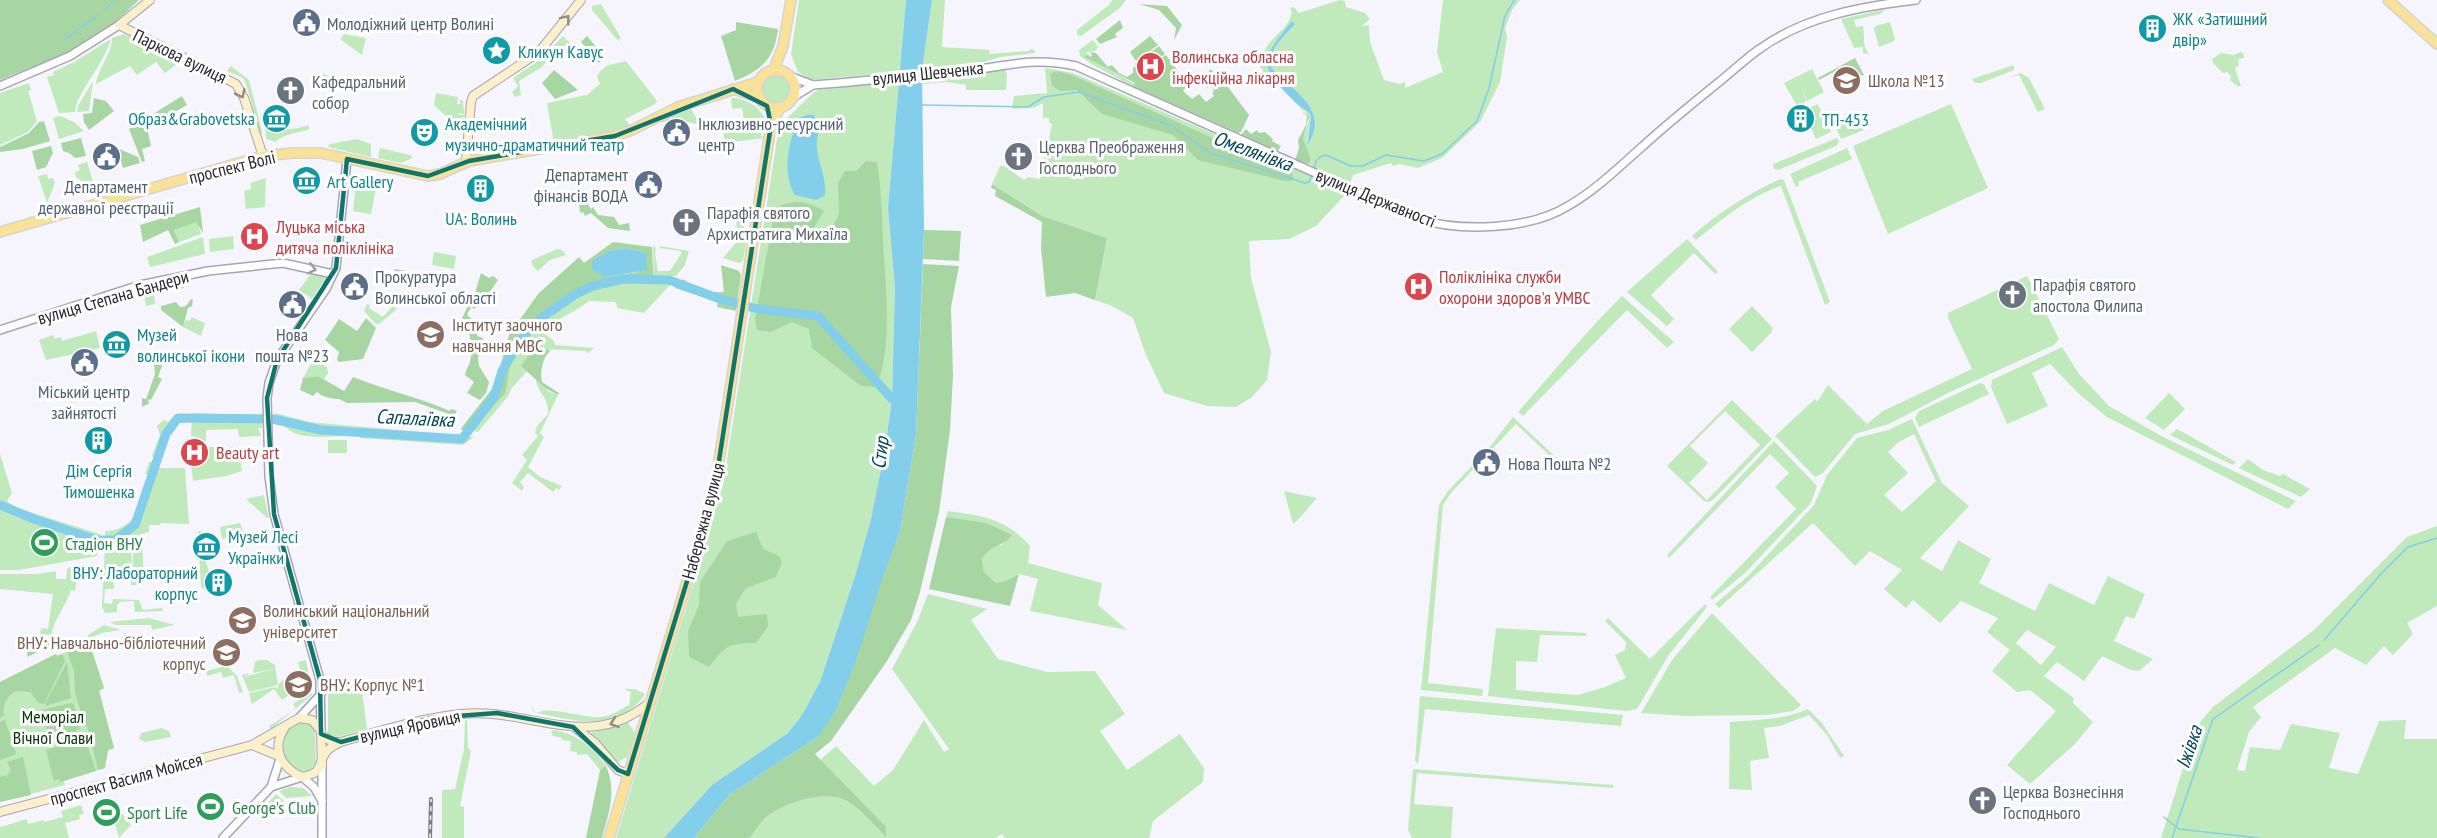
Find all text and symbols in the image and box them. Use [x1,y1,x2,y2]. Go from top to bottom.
public building icon: Молодіжний центр Волині [290,7,322,39]
place label: ЖК «Затишний двір» [2172,7,2267,51]
place label: Молодіжний центр Волині [327,12,494,35]
building icon: ЖК «Затишний двір» [2136,12,2168,44]
one-way arrow [559,14,570,25]
street label: Паркова вулиця [129,23,231,89]
place icon: Кликун Кавус [481,35,513,67]
place label: Кликун Кавус [518,40,604,63]
place label: Волинська обласна інфекційна лікарня [1172,45,1295,89]
hospital icon: Волинська обласна інфекційна лікарня [1135,50,1167,82]
street label: вулиця Шевченка [871,56,985,90]
school or university icon: Школа №13 [1831,64,1863,96]
place label: Школа №13 [1868,69,1945,92]
place label: Кафедральний собор [312,70,406,114]
church icon: Кафедральний собор [275,75,307,107]
one-way arrow [234,88,246,99]
museum icon: Образ&Grabovetska [260,102,292,134]
building icon: ТП-453 [1785,103,1817,135]
place label: Образ&Grabovetska [128,107,255,130]
place label: ТП-453 [1822,108,1869,131]
place label: Академічний музично-драматичний театр [445,112,625,156]
place label: Інклюзивно-ресурсний центр [698,112,843,156]
theatre icon: Академічний музично-драматичний театр [408,117,440,149]
public building icon: Інклюзивно-ресурсний центр [661,117,693,149]
water label: Омелянівка [1210,125,1297,178]
place label: Церква Преображення Господнього [1039,135,1184,179]
church icon: Церква Преображення Господнього [1002,140,1034,172]
public building icon: Департамент державної реєстрації [90,141,122,173]
street label: проспект Волі [186,145,278,189]
place label: Департамент фінансів ВОДА [534,163,628,207]
street label: вулиця Державності [1313,163,1439,233]
museum icon: Art Gallery [290,165,322,197]
public building icon: Департамент фінансів ВОДА [633,168,665,200]
place label: Art Gallery [327,170,393,193]
building icon: UA: Волинь [465,173,497,205]
place label: Департамент державної реєстрації [38,175,174,219]
place label: Парафія святого Архистратига Михаїла [707,201,848,245]
church icon: Парафія святого Архистратига Михаїла [670,206,702,238]
place label: UA: Волинь [445,207,517,230]
place label: Луцька міська дитяча поліклініка [275,215,394,259]
hospital icon: Луцька міська дитяча поліклініка [239,220,271,252]
one-way arrow [307,261,317,274]
street label: вулиця Степана Бандери [35,264,191,330]
place label: Прокуратура Волинської області [375,265,496,309]
place label: Поліклініка служби охорони здоров'я УМВС [1439,265,1591,309]
public building icon: Прокуратура Волинської області [338,270,370,302]
hospital icon: Поліклініка служби охорони здоров'я УМВС [1402,270,1434,302]
place label: Парафія святого апостола Филипа [2033,273,2143,317]
church icon: Парафія святого апостола Филипа [1996,278,2028,310]
public building icon: Нова пошта №23 [276,289,308,321]
place label: Інститут заочного навчання МВС [452,313,563,357]
school or university icon: Інститут заочного навчання МВС [415,318,447,350]
place label: Музей волинської ікони [137,323,245,367]
place label: Нова пошта №23 [255,323,329,367]
museum icon: Музей волинської ікони [100,328,132,360]
public building icon: Міський центр зайнятості [68,346,100,378]
place label: Міський центр зайнятості [38,380,130,424]
water label: Сапалаївка [375,403,456,433]
building icon: Дім Сергія Тимошенка [83,425,115,457]
water label: Стир [865,434,895,470]
hospital icon: Beauty art [179,436,211,468]
place label: Beauty art [216,441,279,464]
public building icon: Нова Пошта №2 [1471,447,1503,479]
place label: Нова Пошта №2 [1508,452,1611,475]
place label: Дім Сергія Тимошенка [63,459,135,503]
street label: Набережна вулиця [676,460,730,582]
place label: Музей Лесі Українки [228,525,298,569]
sports icon: Стадіон ВНУ [28,527,60,559]
museum icon: Музей Лесі Українки [191,530,223,562]
place label: Стадіон ВНУ [65,532,144,555]
place label: ВНУ: Лабораторний корпус [73,561,199,605]
building icon: ВНУ: Лабораторний корпус [203,566,235,598]
place label: Волинський національний університет [263,599,429,643]
school or university icon: Волинський національний університет [226,604,258,636]
place label: ВНУ: Навчально-бібліотечний корпус [17,631,207,675]
school or university icon: ВНУ: Навчально-бібліотечний корпус [211,636,243,668]
school or university icon: ВНУ: Корпус №1 [283,668,315,700]
place label: ВНУ: Корпус №1 [320,673,425,696]
street label: вулиця Яровиця [358,704,462,748]
park label: Меморіал Вічної Слави [13,705,93,749]
one-way arrow [610,715,620,728]
water label: Іжівка [2170,721,2209,772]
street label: проспект Василя Мойсея [47,748,205,810]
place label: Церква Вознесіння Господнього [2003,780,2124,824]
church icon: Церква Вознесіння Господнього [1966,785,1998,817]
sports icon: George's Club [195,791,227,823]
sports icon: Sport Life [90,796,122,828]
place label: George's Club [232,796,316,819]
place label: Sport Life [127,801,188,824]

